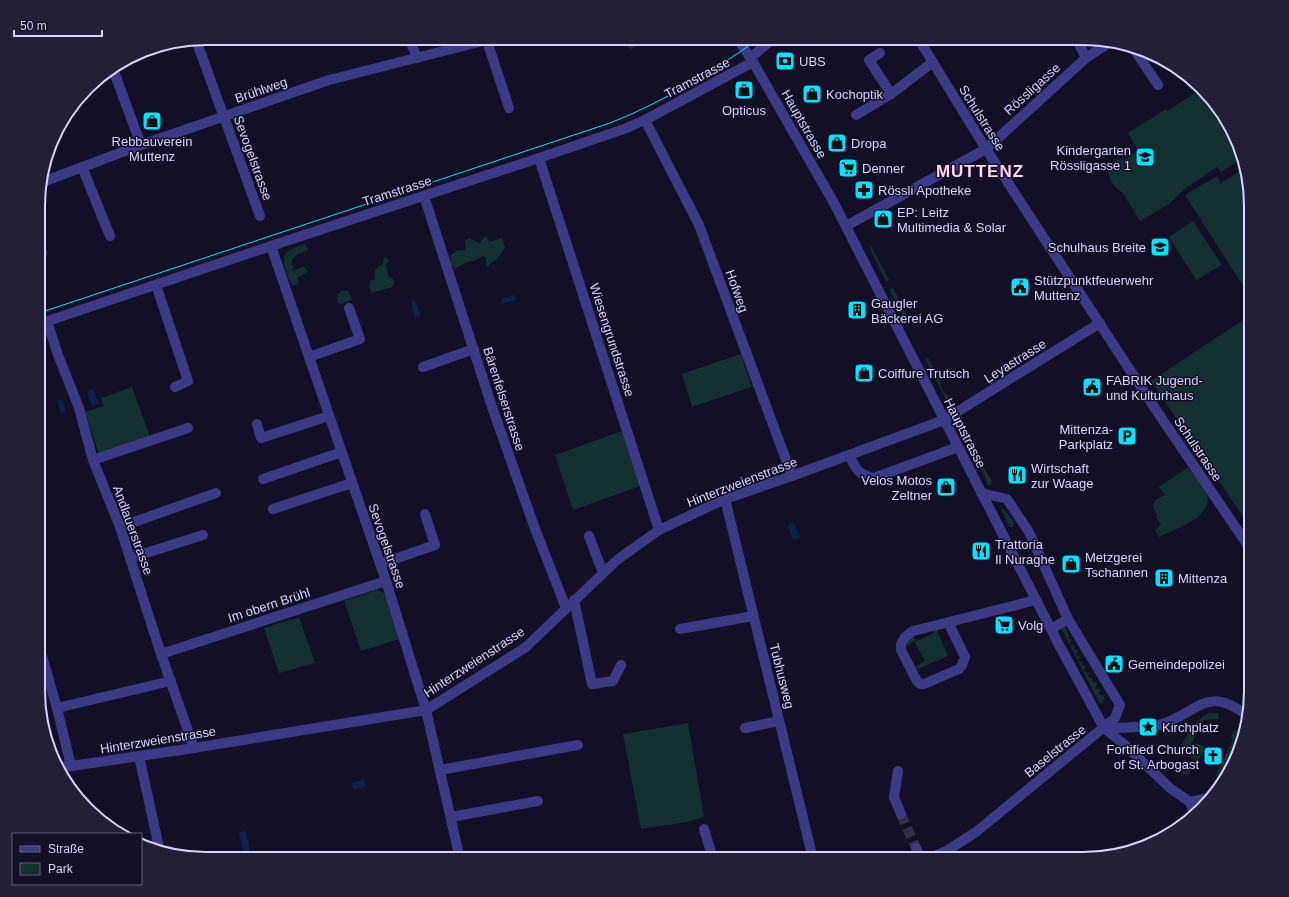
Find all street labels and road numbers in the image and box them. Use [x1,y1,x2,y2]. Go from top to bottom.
street label: Tramstrasse [662,55,732,101]
street label: Rössligasse [1001,60,1063,118]
street label: Brühlweg [233,74,289,106]
street label: Schulstrasse [956,82,1008,154]
street label: Hauptstrasse [778,87,830,161]
street label: Sevogelstrasse [231,114,275,202]
street label: Tramstrasse [361,173,433,209]
street label: Hofweg [722,268,752,314]
street label: Wiesengrundstrasse [587,281,637,399]
street label: Leyastrasse [981,336,1049,386]
street label: Bärenfelserstrasse [480,345,528,453]
street label: Hauptstrasse [941,395,989,471]
street label: Schulstrasse [1171,414,1225,484]
street label: Hinterzweienstrasse [685,454,799,510]
street label: Andlauerstrasse [110,483,156,577]
street label: Sevogelstrasse [365,502,409,590]
street label: Im obern Brühl [226,585,312,625]
street label: Hinterzweienstrasse [421,624,527,700]
street label: Tubhusweg [767,642,797,710]
street label: Baselstrasse [1021,722,1089,780]
street label: Hinterzweienstrasse [99,723,217,757]

